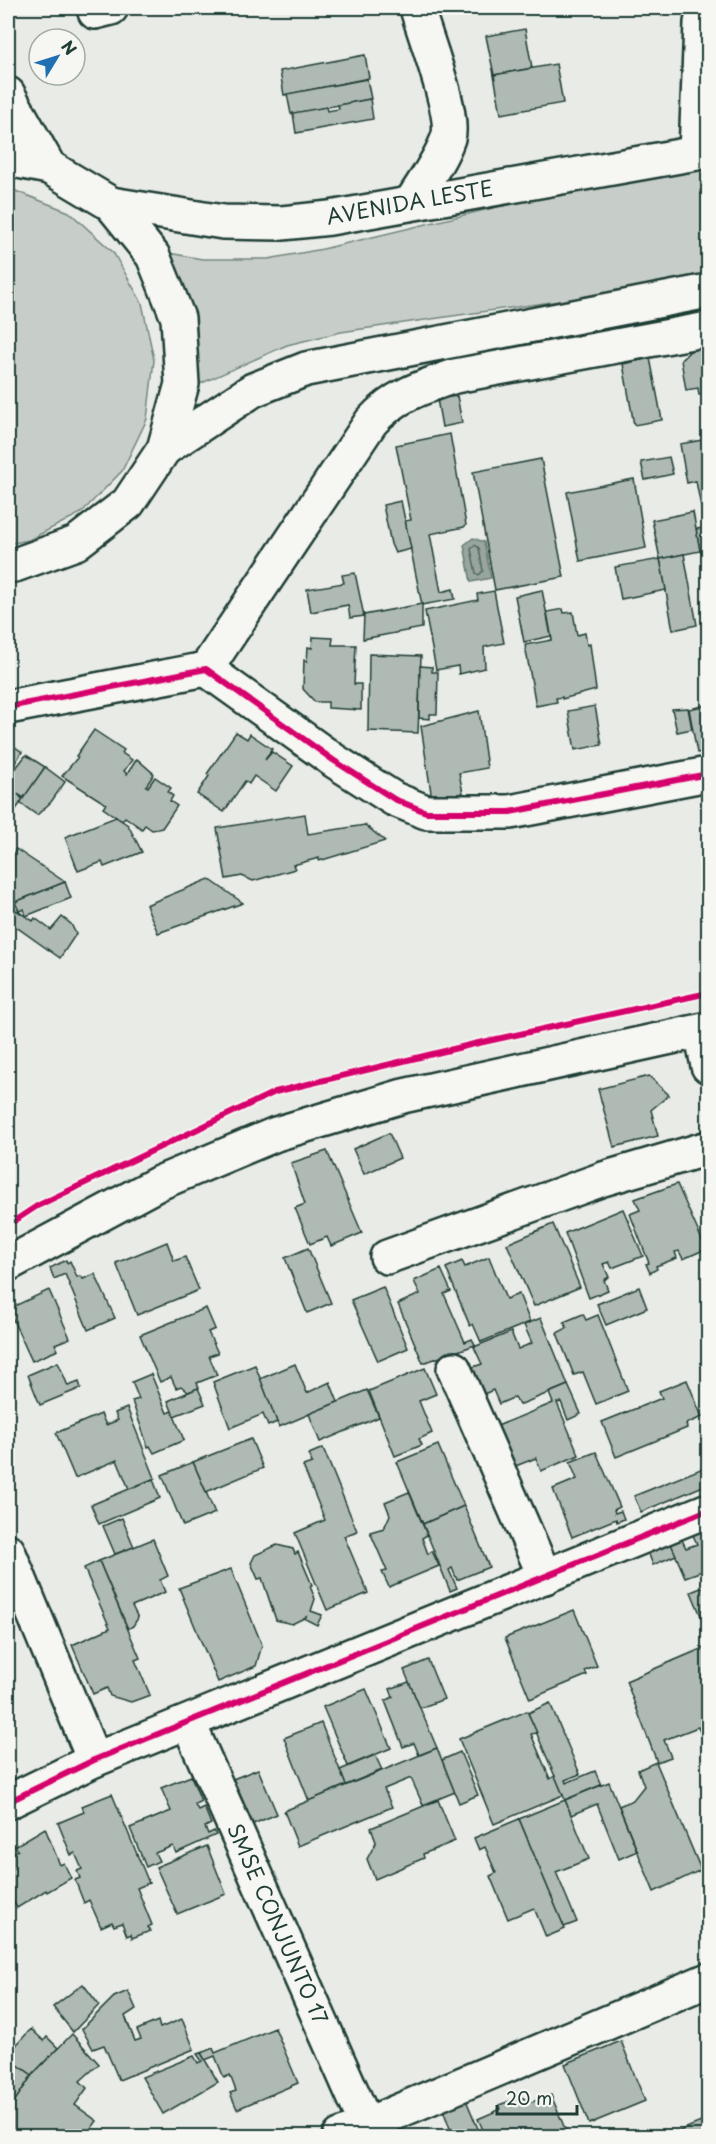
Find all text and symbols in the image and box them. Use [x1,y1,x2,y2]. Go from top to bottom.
north arrow [27,27,87,87]
text: N [56,35,83,60]
street label: AVENIDA LESTE [324,171,496,231]
street label: SMSE CONJUNTO 17 [220,1818,338,2029]
scale bar [497,2078,576,2116]
text: 20 m [506,2084,552,2111]

